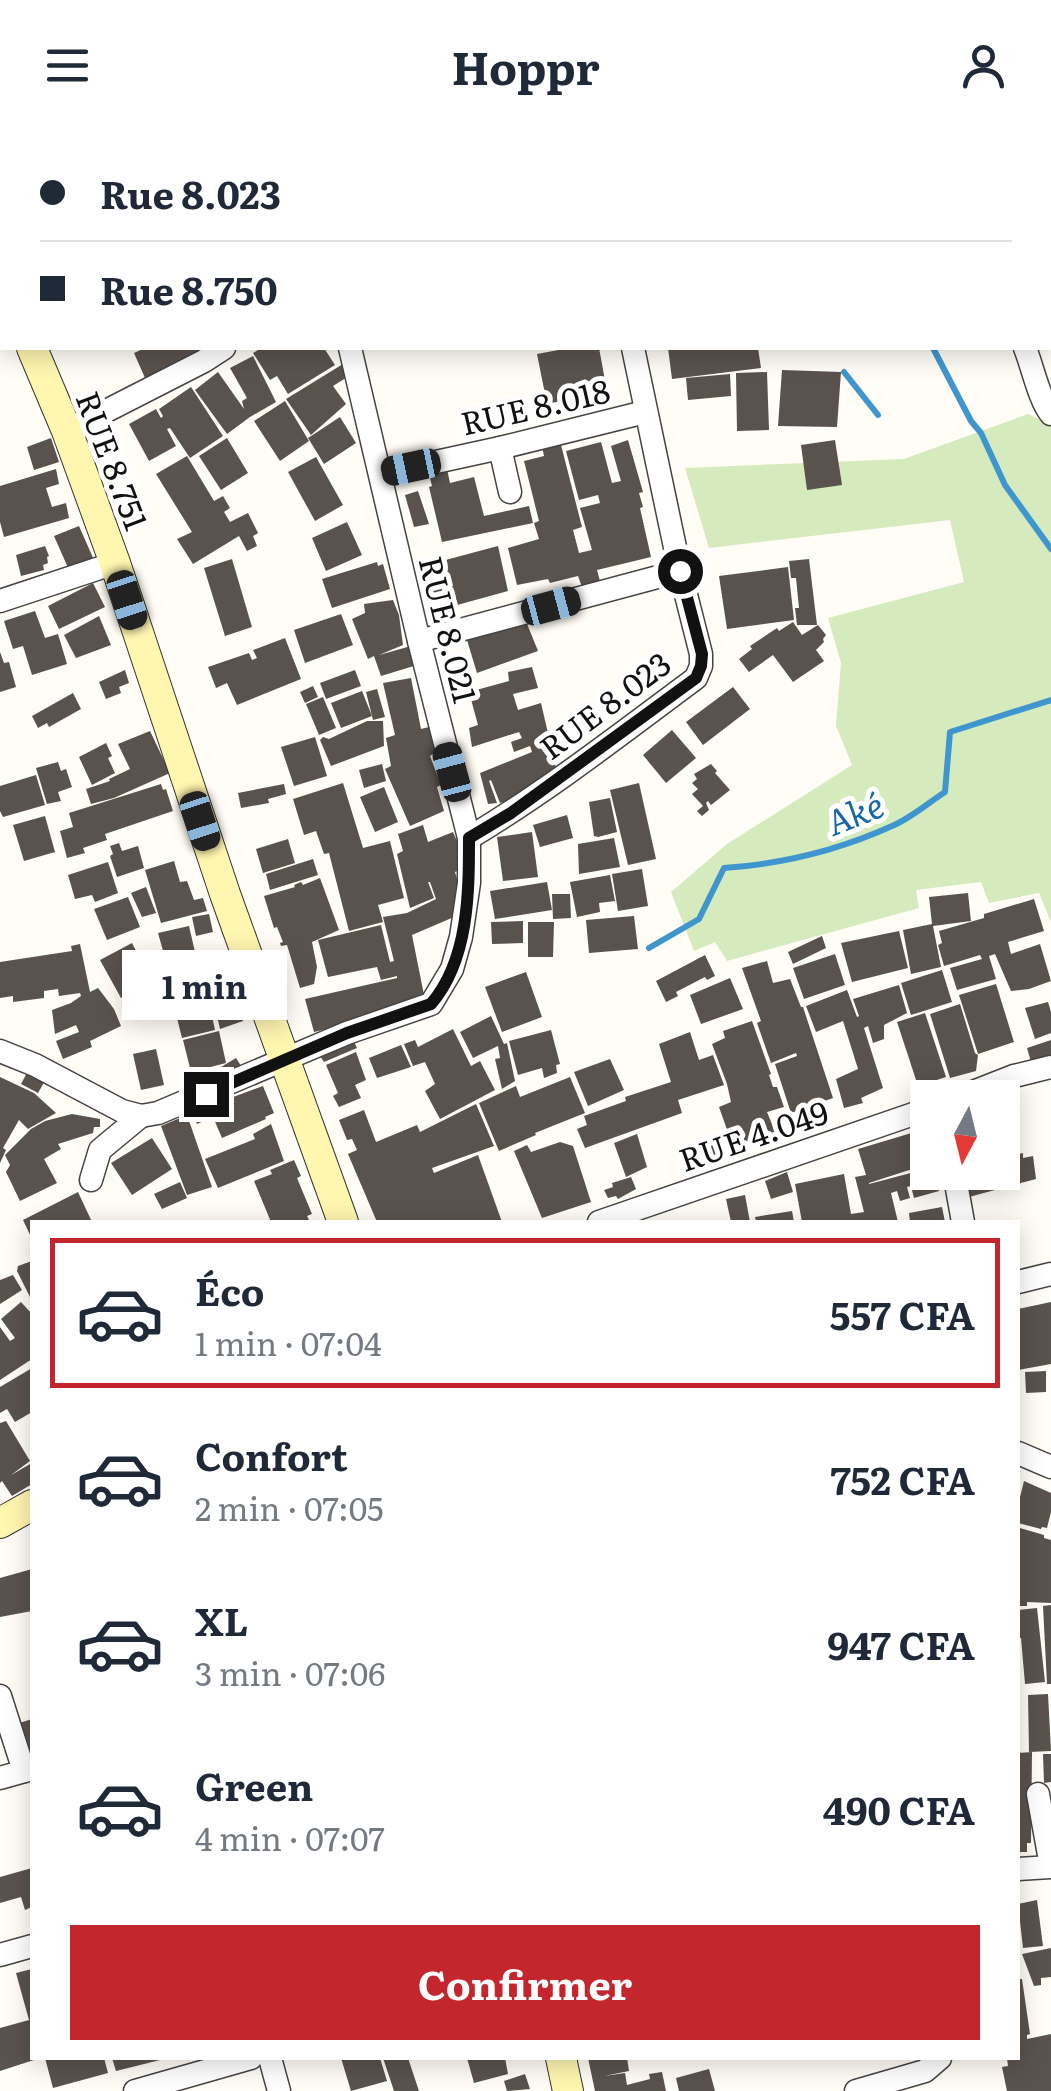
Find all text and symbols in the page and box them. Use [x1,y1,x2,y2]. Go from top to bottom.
text: Hoppr [451,32,600,99]
icon: menu [40,38,95,93]
icon: person [956,38,1011,93]
text: Rue 8.023 [100,164,281,221]
text: Rue 8.750 [100,260,278,317]
street label: RUE 8.018 [456,365,614,445]
street label: RUE 8.751 [66,384,162,536]
car [379,446,443,488]
route start [658,549,703,594]
street label: RUE 8.021 [409,551,491,707]
car [103,567,151,633]
car [518,584,584,628]
street label: RUE 8.023 [528,638,680,770]
car [430,739,474,805]
water label: Aké [817,777,891,847]
car [176,788,224,854]
callout: 1 min [124,949,288,1019]
text: 1 min [162,961,247,1009]
route end [184,1072,229,1117]
north arrow [910,1080,1020,1190]
map controls [910,1080,1020,1190]
street label: RUE 4.049 [672,1086,834,1182]
text: Éco [195,1261,265,1318]
icon: car [75,1268,165,1358]
text: 557 CFA [830,1285,975,1342]
text: 1 min · 07:04 [195,1318,382,1366]
text: Confort [195,1426,348,1483]
icon: car [75,1433,165,1523]
text: 752 CFA [830,1450,975,1507]
text: 2 min · 07:05 [195,1483,383,1531]
text: XL [195,1591,248,1648]
icon: car [75,1598,165,1688]
text: 947 CFA [827,1615,975,1672]
text: 3 min · 07:06 [195,1648,386,1696]
text: Green [195,1756,313,1813]
icon: car [75,1763,165,1853]
text: 490 CFA [823,1780,975,1837]
text: 4 min · 07:07 [195,1813,385,1861]
button: Confirmer [70,1925,980,2040]

